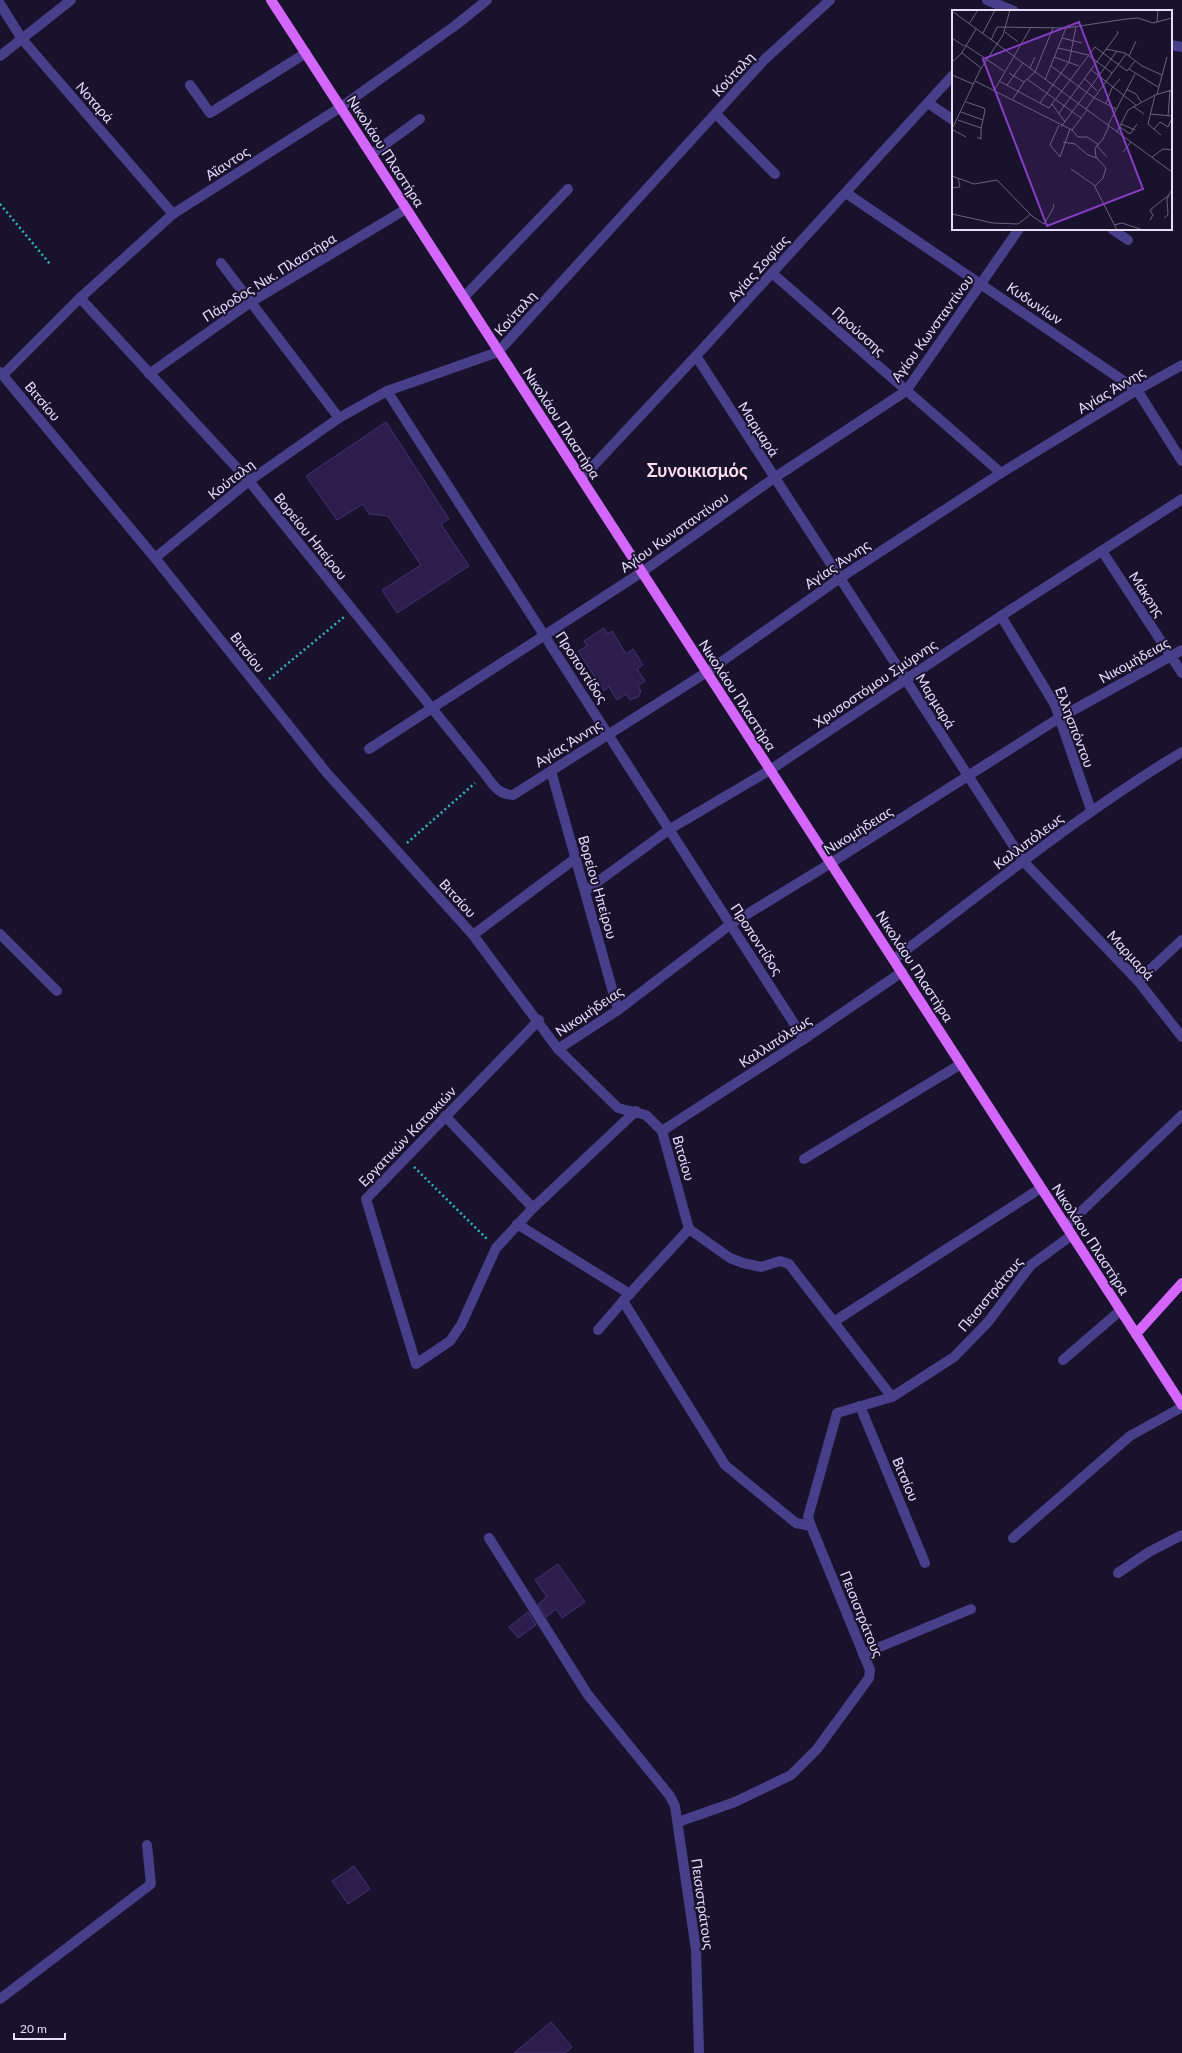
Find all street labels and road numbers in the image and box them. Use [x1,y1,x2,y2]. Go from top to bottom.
street label: Κούταλη [708,48,758,100]
street label: Νοταρά [73,78,118,127]
street label: Νικολάου Πλαστήρα [344,92,429,210]
street label: Αΐαντος [202,142,253,184]
street label: Πάροδος Νικ. Πλαστήρα [199,229,339,325]
street label: Αγίας Σοφίας [724,231,792,305]
street label: Αγίου Κωνσταντίνου [887,271,977,385]
street label: Κυδωνίων [1004,278,1066,328]
street label: Κούταλη [490,287,540,339]
street label: Προύσσης [829,303,889,360]
street label: Αγίας Άννης [1074,363,1148,417]
street label: Νικολάου Πλαστήρα [520,364,605,482]
street label: Βιτσίου [22,378,64,424]
street label: Μαρμαρά [735,398,783,460]
street label: Κούταλη [204,455,258,503]
street label: Αγίου Κωνσταντίνου [616,488,732,576]
street label: Βορείου Ηπείρου [271,489,351,583]
street label: Αγίας Άννης [801,535,874,592]
street label: Μάκρης [1126,568,1169,620]
street label: Προποντίδος [553,628,612,706]
street label: Βιτσίου [227,629,269,675]
street label: Νικομήδειας [1096,633,1173,686]
street label: Χρυσοστόμου Σμύρνης [810,635,940,731]
street label: Νικολάου Πλαστήρα [696,636,781,754]
street label: Μαρμαρά [912,670,960,732]
street label: Ελλησπόντου [1052,684,1098,770]
street label: Αγίας Άννης [531,715,605,770]
street label: Νικομήδειας [820,802,896,858]
street label: Καλλιπόλεως [990,809,1067,873]
street label: Βορείου Ηπείρου [575,833,621,941]
street label: Βιτσίου [436,875,480,921]
street label: Προποντίδος [728,900,787,978]
street label: Νικολάου Πλαστήρα [873,907,958,1025]
street label: Μαρμαρά [1104,927,1159,984]
street label: Νικομήδειας [552,982,626,1040]
street label: Καλλιπόλεως [736,1011,815,1071]
street label: Εργατικών Κατοικιών [355,1082,459,1190]
street label: Βιτσίου [669,1133,699,1183]
street label: Νικολάου Πλαστήρα [1049,1180,1134,1298]
street label: Πεισιστράτους [954,1253,1026,1335]
street label: Βιτσίου [889,1454,923,1504]
street label: Πεισιστράτους [837,1568,887,1660]
street label: Πεισιστράτους [688,1857,718,1951]

